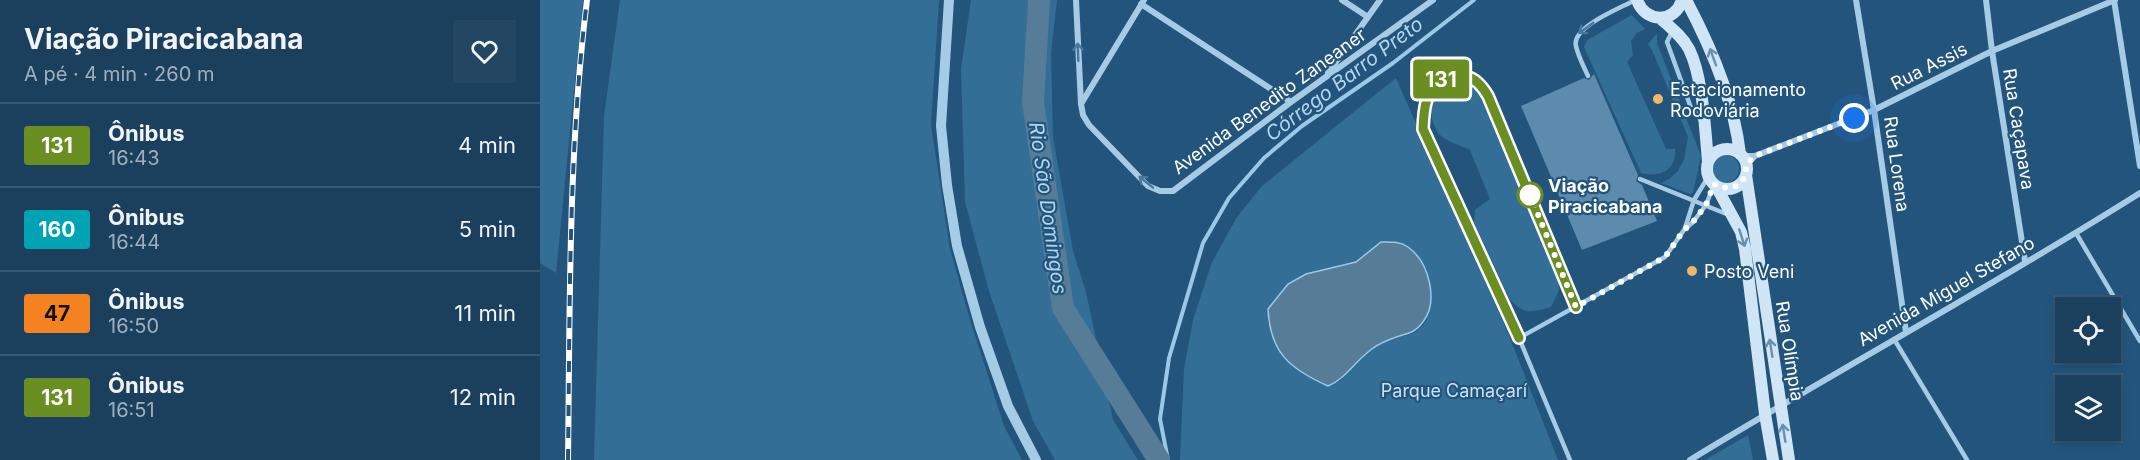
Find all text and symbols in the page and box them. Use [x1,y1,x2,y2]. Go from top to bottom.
water label: Córrego Barro Preto [1261,12,1427,146]
button: heart [453,20,516,83]
text: Viação Piracicabana [24,22,304,56]
one-way arrow [1579,22,1595,34]
street label: Avenida Benedito Zaneaner [1168,24,1370,178]
street label: Rua Assis [1887,38,1971,94]
one-way arrow [1072,42,1084,62]
one-way arrow [1707,48,1718,67]
line badge: 131 [1406,60,1476,98]
text: A pé · 4 min · 260 m [24,62,214,86]
text: 131 [1425,67,1457,92]
street label: Rua Caçapava [1999,67,2039,191]
place label: Estacionamento Rodoviária [1670,79,1806,121]
marker: Estacionamento Rodoviária [1651,92,1665,106]
your location [1839,103,1869,133]
street label: Rua Lorena [1880,115,1914,213]
text: Ônibus [108,120,185,146]
water label: Rio São Domingos [1024,120,1072,296]
text: 4 min [458,132,516,158]
text: 131 [41,133,73,158]
text: 16:43 [108,146,160,170]
place label: Viação Piracicabana [1548,175,1662,217]
one-way arrow [1138,176,1154,189]
marker: Viação Piracicabana [1517,182,1543,208]
text: Ônibus [108,204,185,230]
text: 5 min [459,216,516,242]
text: 160 [39,217,75,242]
one-way arrow [1737,228,1748,247]
text: 16:44 [108,230,160,254]
street label: Avenida Miguel Stefano [1854,232,2038,350]
place label: Posto Veni [1704,261,1794,282]
marker: Posto Veni [1685,264,1699,278]
text: Ônibus [108,288,185,314]
map controls [2055,297,2121,441]
button: locate [2055,297,2121,363]
street label: Rua Olímpia [1772,299,1808,403]
text: 11 min [454,300,516,326]
text: 47 [44,301,70,326]
text: 16:50 [108,314,159,338]
one-way arrow [1766,339,1777,358]
text: Ônibus [108,372,185,398]
button: layers [2055,375,2121,441]
park label: Parque Camaçarí [1381,380,1528,401]
text: 12 min [450,384,516,410]
text: 131 [41,385,73,410]
text: 16:51 [108,398,155,422]
one-way arrow [1779,424,1790,443]

